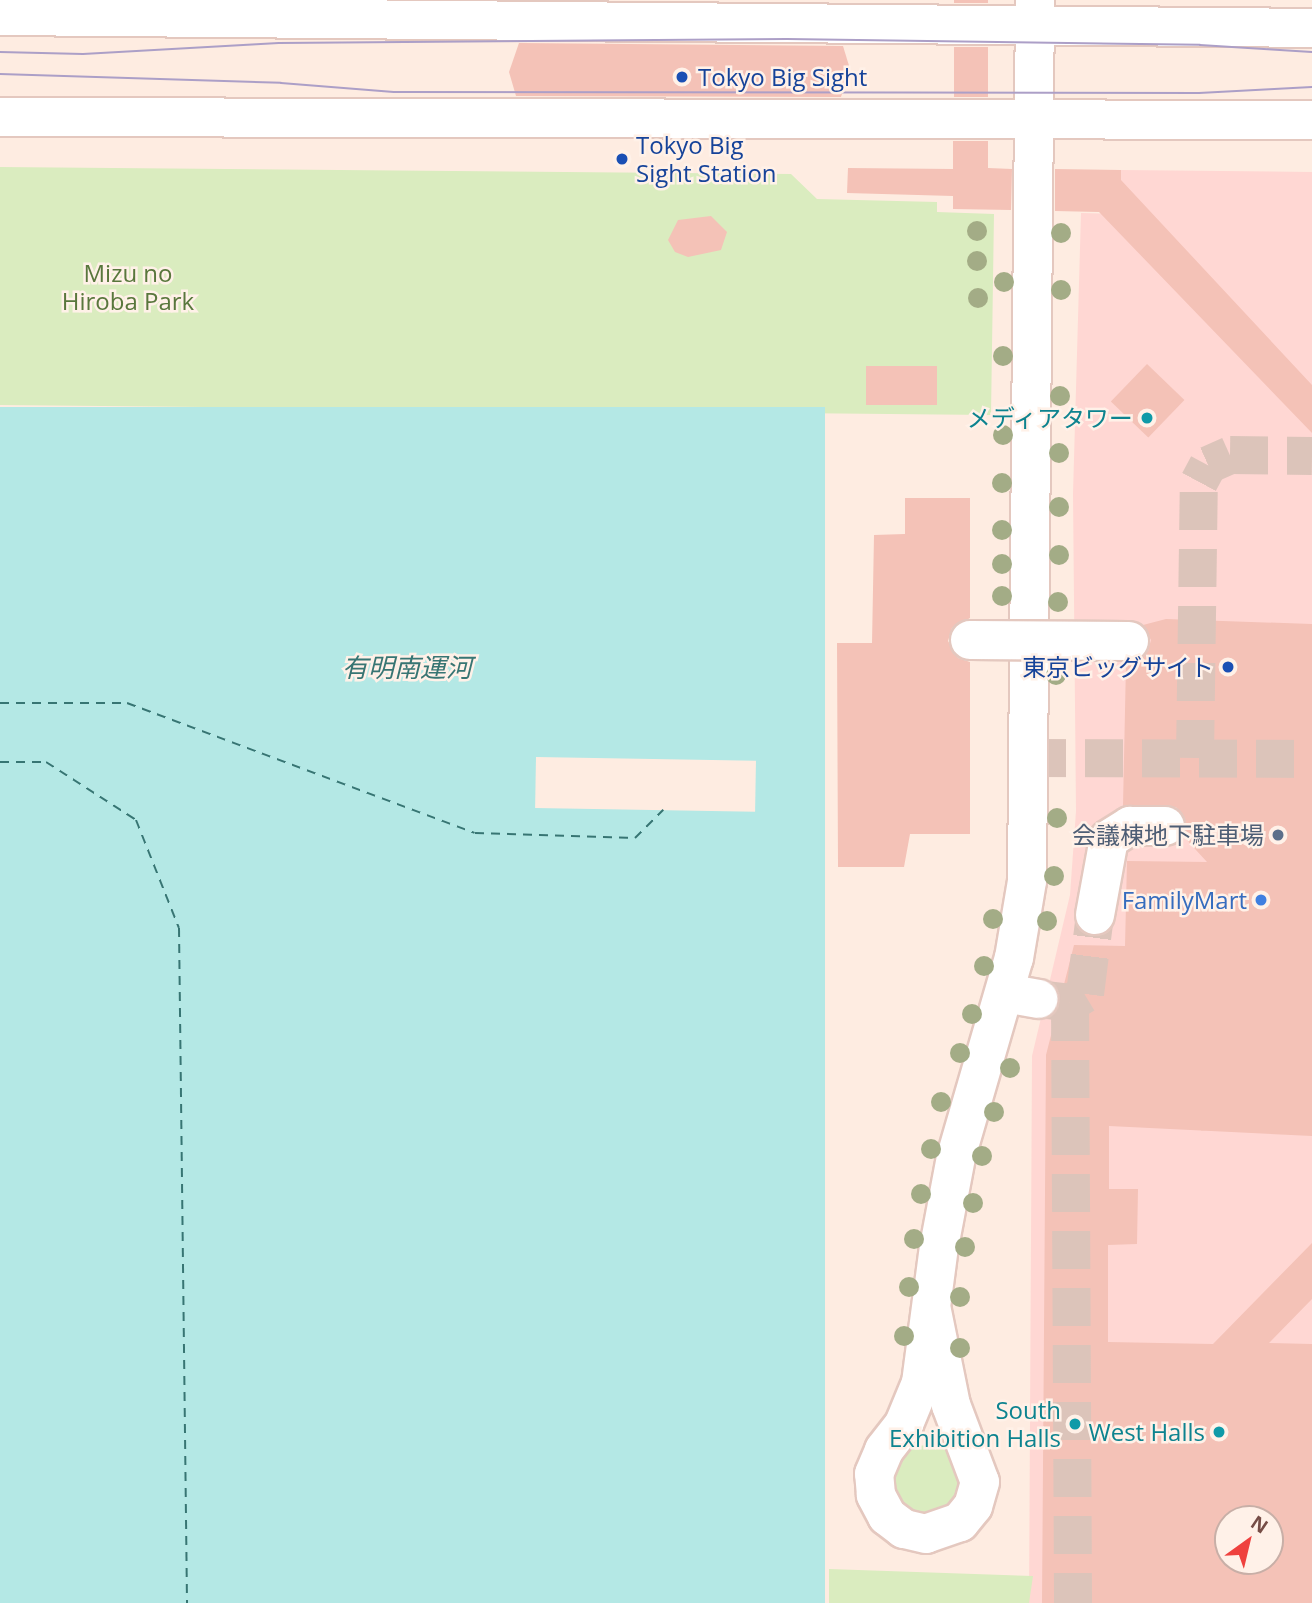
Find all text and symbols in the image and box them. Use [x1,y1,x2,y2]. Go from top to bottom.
place label: Tokyo Big Sight [698,63,867,91]
marker: Tokyo Big Sight [672,67,692,87]
place label: Tokyo Big Sight Station [636,131,777,187]
marker: Tokyo Big Sight Station [614,151,630,167]
park label: Mizu no Hiroba Park [62,259,194,315]
place label: メディアタワー [965,404,1133,432]
marker: メディアタワー [1139,410,1155,426]
water label: 有明南運河 [342,652,472,684]
place label: 東京ビッグサイト [1022,653,1214,681]
marker: 東京ビッグサイト [1220,659,1236,675]
place label: 会議棟地下駐車場 [1072,821,1264,849]
marker: 会議棟地下駐車場 [1270,827,1286,843]
place label: FamilyMart [1122,886,1247,914]
marker: FamilyMart [1253,892,1269,908]
place label: South Exhibition Halls [889,1396,1061,1452]
marker: South Exhibition Halls [1067,1416,1083,1432]
place label: West Halls [1089,1418,1205,1446]
marker: West Halls [1211,1424,1227,1440]
north arrow [1214,1505,1284,1575]
text: N [1246,1509,1273,1539]

